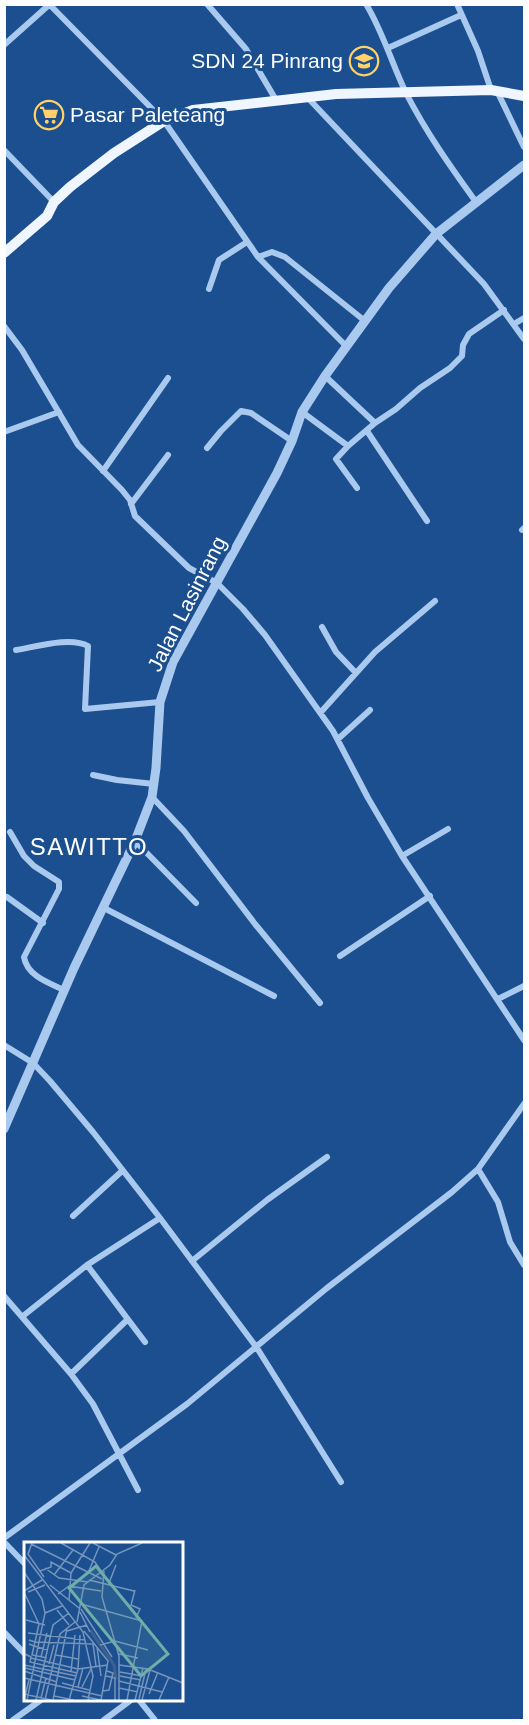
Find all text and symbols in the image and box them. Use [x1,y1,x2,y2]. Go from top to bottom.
school or university icon: SDN 24 Pinrang [348,45,380,77]
place label: SDN 24 Pinrang [191,49,343,72]
supermarket icon: Pasar Paleteang [33,99,65,131]
place label: Pasar Paleteang [70,103,225,126]
street label: Jalan Lasinrang [143,532,230,675]
district label: SAWITTO [30,833,148,860]
inset map [24,1542,183,1701]

